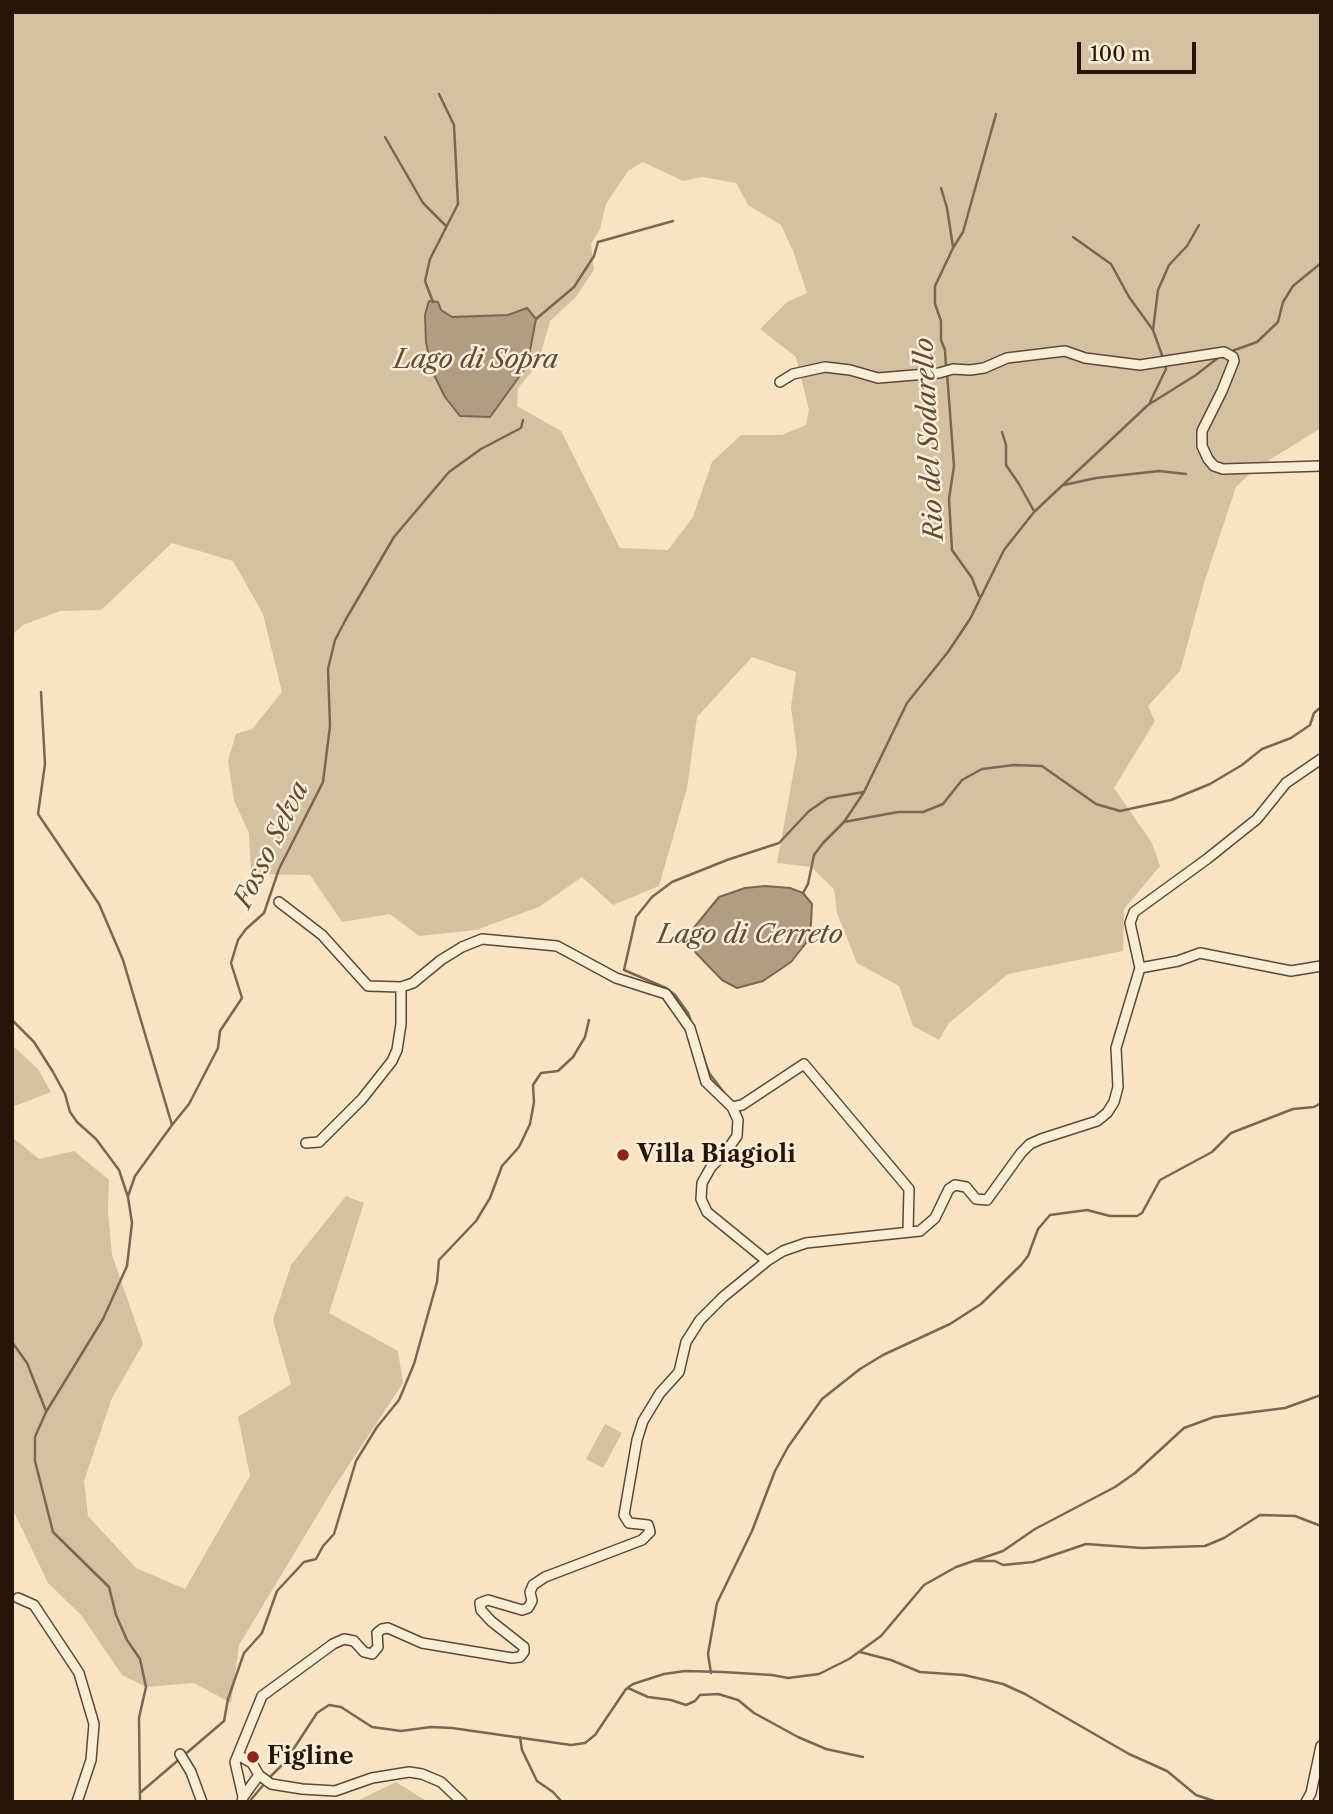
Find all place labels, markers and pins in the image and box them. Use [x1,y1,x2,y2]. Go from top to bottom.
place label: Villa Biagioli [637,1141,796,1169]
marker: Villa Biagioli [615,1147,631,1163]
place label: Figline [267,1743,353,1771]
marker: Figline [245,1749,261,1765]

